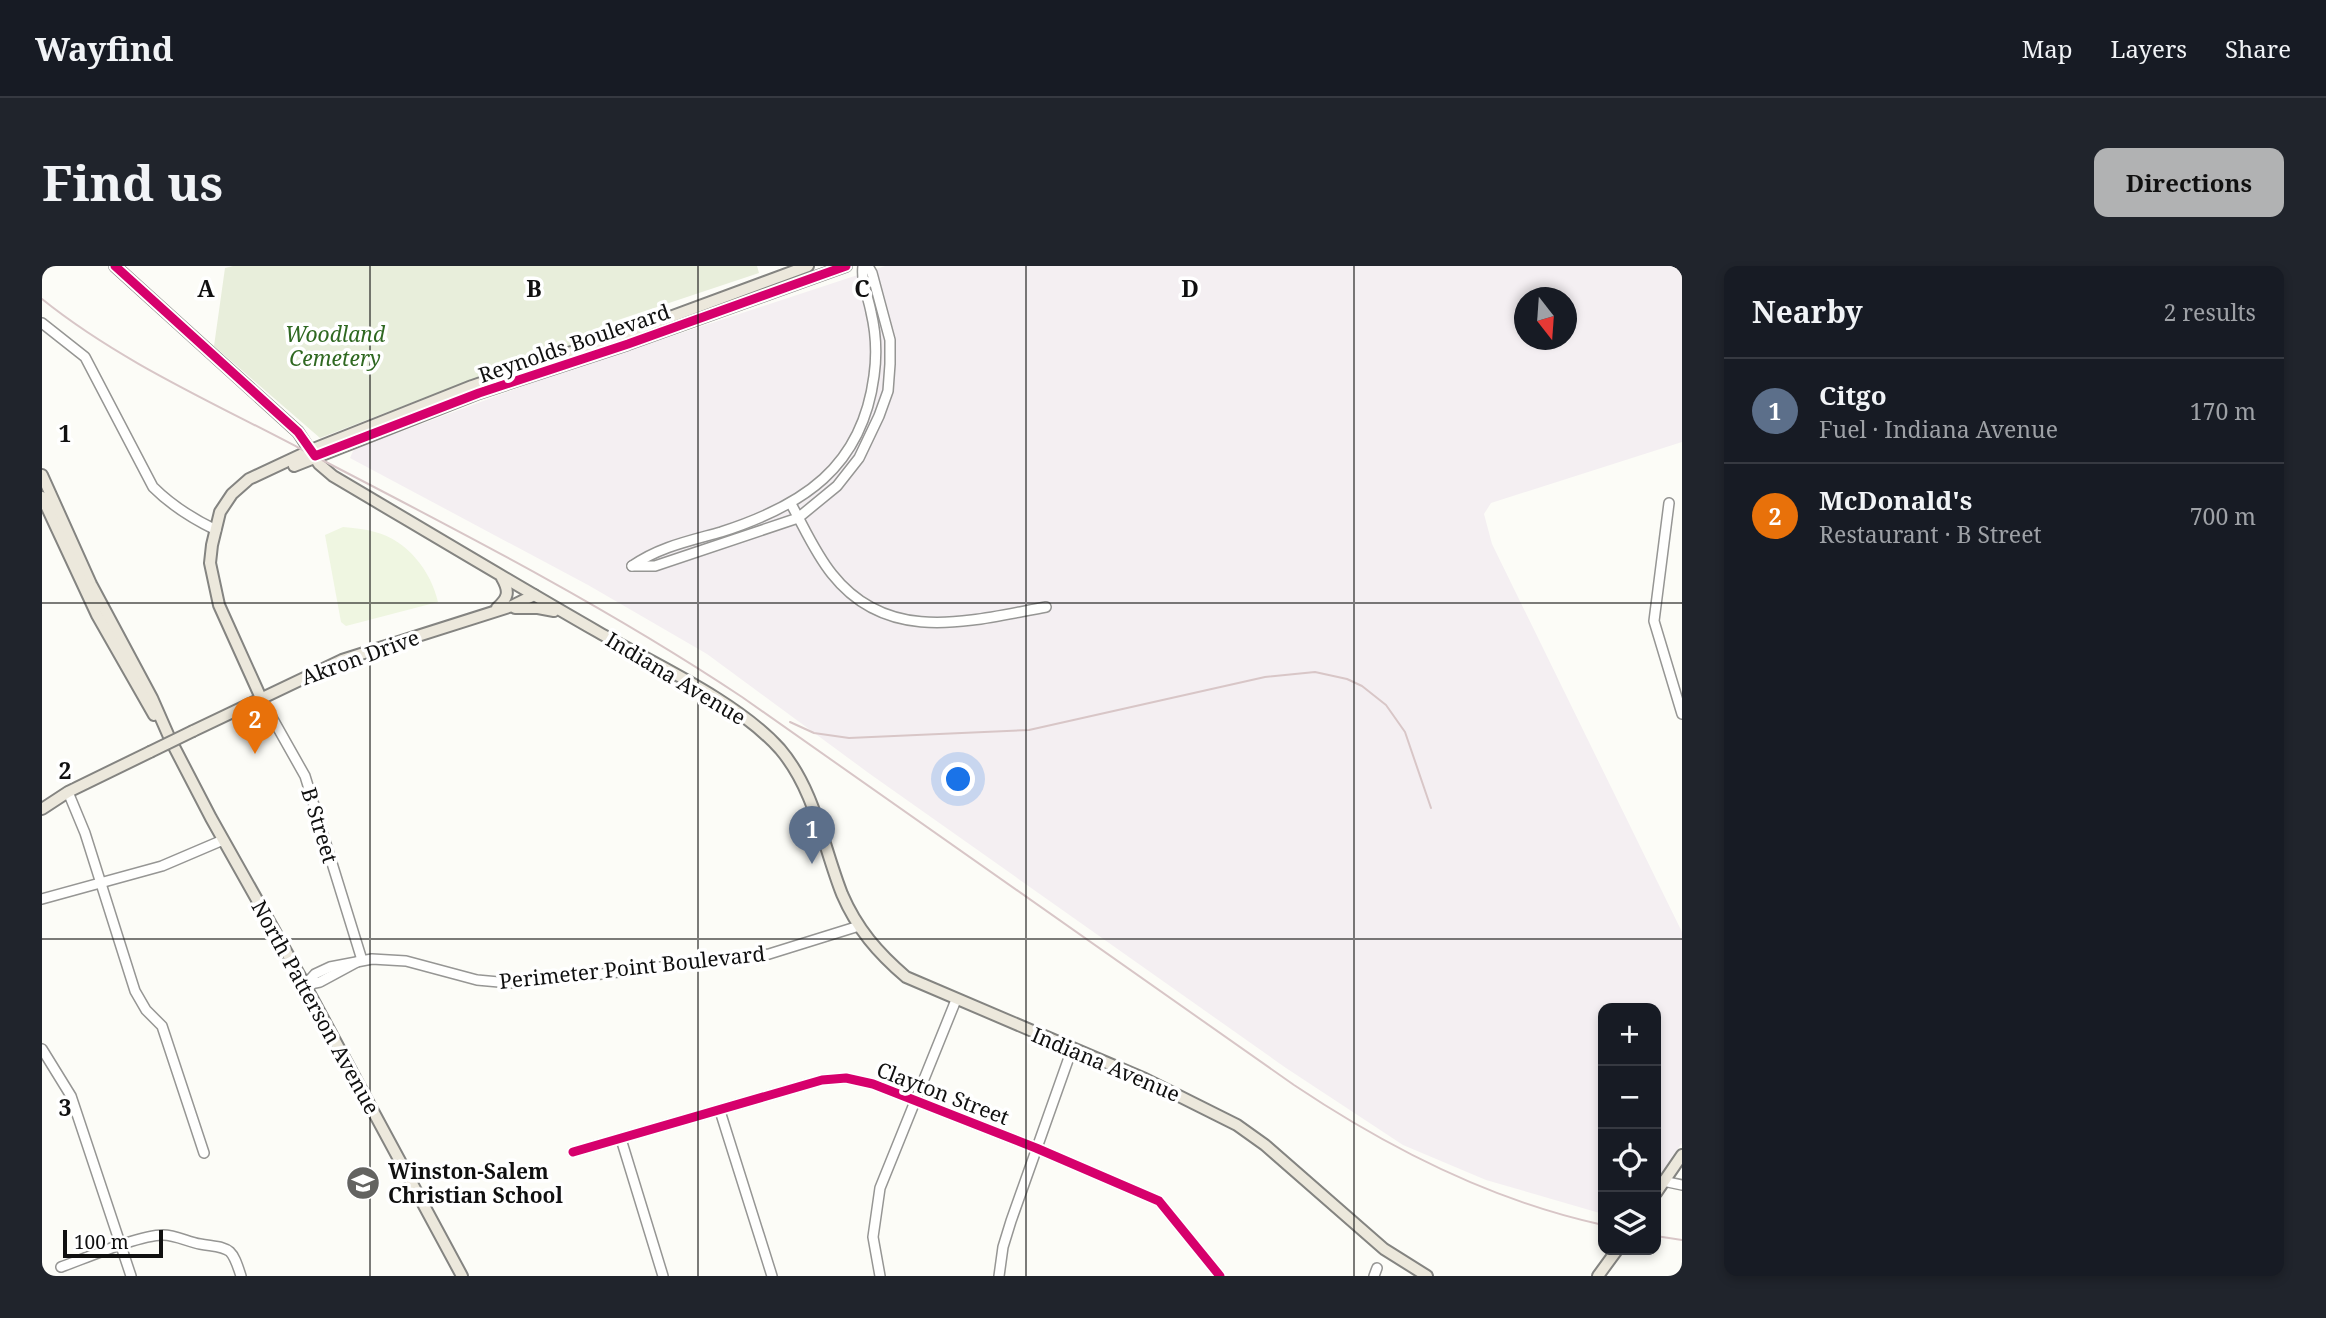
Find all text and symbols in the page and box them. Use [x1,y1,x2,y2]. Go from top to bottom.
text: Wayfind [35,26,174,71]
text: Map [2022,32,2073,65]
text: Layers [2111,32,2187,65]
text: Share [2225,32,2291,65]
button: Directions [2094,148,2284,217]
text: Find us [42,149,223,215]
text: A [197,272,215,304]
text: B [526,272,542,304]
text: C [854,272,870,304]
text: D [1181,272,1199,304]
north arrow [1514,287,1577,350]
text: Nearby [1752,291,1863,332]
text: 2 results [2163,296,2256,328]
street label: Reynolds Boulevard [475,297,673,389]
park label: Woodland Cemetery [285,320,386,372]
text: Citgo [1819,377,1887,413]
text: 1 [1769,395,1782,427]
text: 170 m [2190,395,2256,427]
text: Fuel · Indiana Avenue [1819,413,2058,445]
text: 1 [59,417,72,449]
text: McDonald's [1819,482,1972,518]
text: 2 [1769,500,1782,532]
text: 700 m [2190,500,2256,532]
text: Restaurant · B Street [1819,518,2042,550]
street label: Akron Drive [297,623,423,691]
street label: Indiana Avenue [601,625,751,731]
pin: 2 [232,696,278,754]
text: 2 [59,754,72,786]
your location [941,762,975,796]
street label: B Street [295,784,345,866]
pin: 1 [789,806,835,864]
street label: North Patterson Avenue [246,895,386,1119]
street label: Perimeter Point Boulevard [498,939,766,995]
map controls [1598,1003,1661,1255]
button: + [1598,1003,1661,1066]
street label: Indiana Avenue [1028,1020,1184,1108]
street label: Clayton Street [873,1055,1013,1131]
button: − [1598,1066,1661,1129]
text: 3 [59,1091,72,1123]
button: locate [1598,1129,1661,1192]
place label: Winston-Salem Christian School [388,1157,564,1209]
school or university icon: Winston-Salem Christian School [344,1164,382,1202]
button: layers [1598,1192,1661,1255]
scale bar [63,1227,163,1259]
text: 100 m [74,1229,129,1255]

